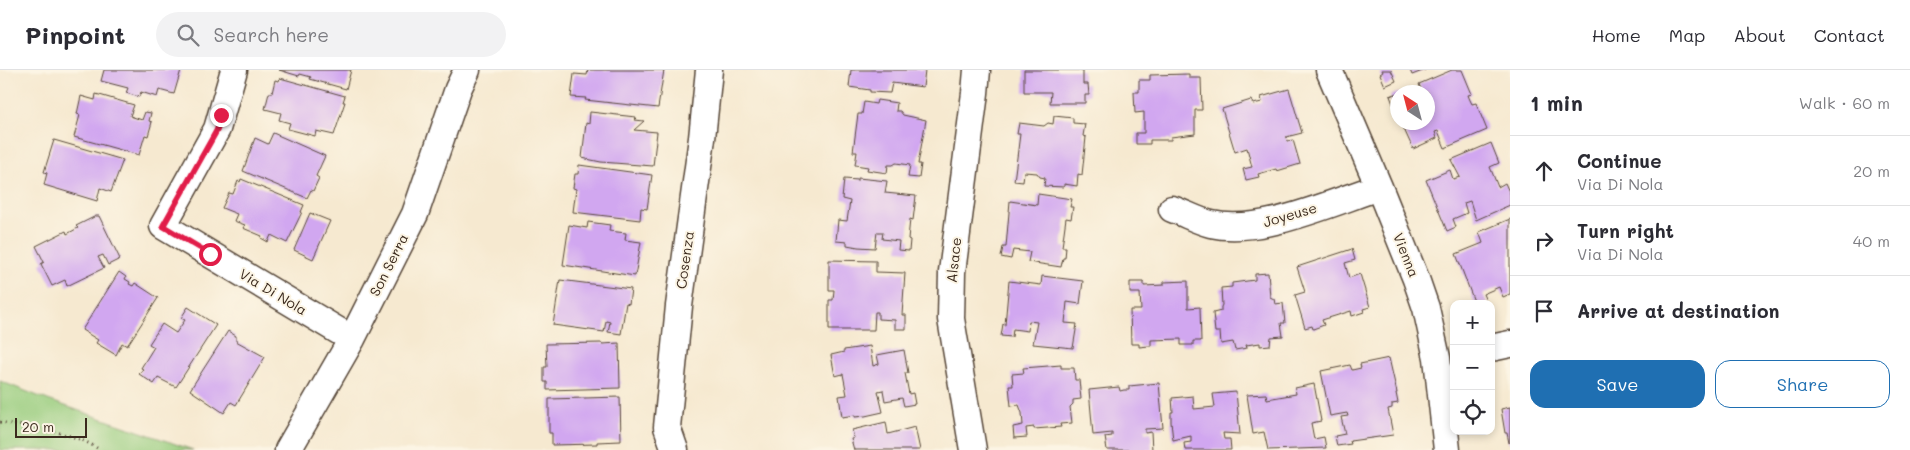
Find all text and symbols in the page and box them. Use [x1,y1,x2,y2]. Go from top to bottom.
search box [156,12,506,57]
text: Pinpoint [25,19,126,50]
icon: search [174,21,202,49]
text: Search here [214,22,329,47]
text: Home [1592,23,1641,47]
text: Map [1669,23,1705,47]
text: About [1733,23,1786,47]
text: Contact [1814,23,1885,47]
north arrow [1390,85,1435,130]
text: 1 min [1530,89,1583,116]
text: Walk · 60 m [1799,92,1890,113]
route end [210,104,233,127]
text: Continue [1577,148,1662,173]
icon: ahead [1530,157,1558,185]
text: 20 m [1853,160,1890,181]
text: Via Di Nola [1577,173,1664,194]
street label: Joyeuse [1261,198,1319,231]
text: Turn right [1577,218,1674,243]
icon: right [1530,227,1558,255]
street label: Son Serra [365,230,412,299]
street label: Cosenza [671,230,698,290]
street label: Vienna [1389,230,1424,280]
text: 40 m [1853,230,1890,251]
street label: Alsace [942,236,965,284]
route start [199,243,222,266]
text: Via Di Nola [1577,243,1664,264]
street label: Via Di Nola [236,264,311,319]
icon: arrive [1530,297,1558,325]
text: Arrive at destination [1577,298,1780,323]
map controls [1450,300,1495,435]
button: + [1450,300,1495,345]
button: − [1450,345,1495,390]
button: Save [1530,360,1705,408]
button: Share [1715,360,1890,408]
button: locate [1450,390,1495,435]
scale bar [15,415,88,438]
text: 20 m [22,417,54,436]

